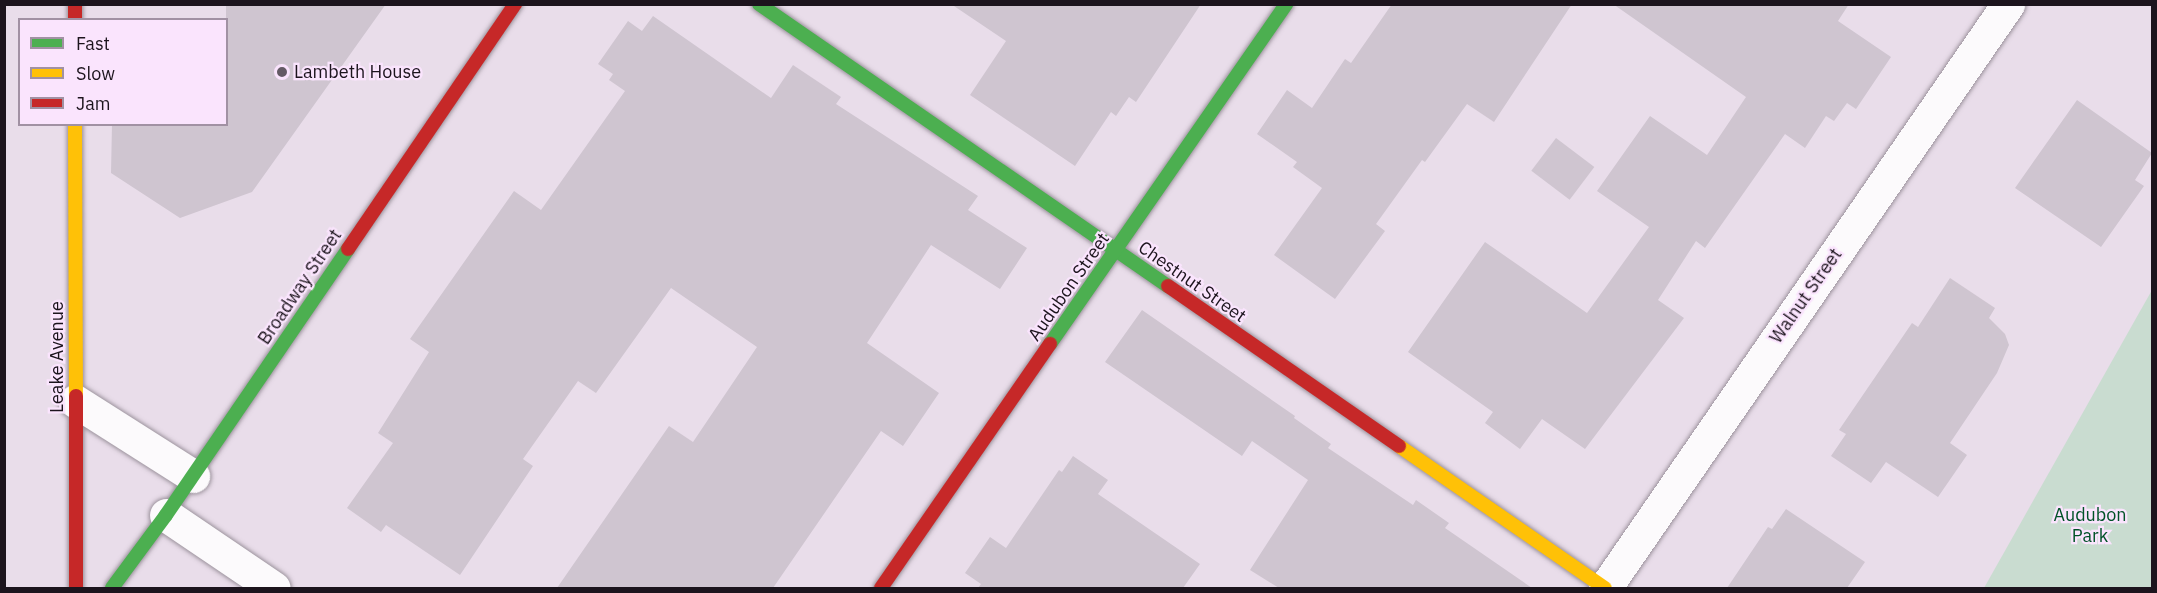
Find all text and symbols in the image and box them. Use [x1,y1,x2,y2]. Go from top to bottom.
legend [18,18,228,126]
text: Fast [76,32,110,55]
place label: Lambeth House [294,61,421,83]
text: Slow [76,62,115,85]
marker: Lambeth House [275,65,289,79]
text: Jam [76,92,111,115]
street label: Broadway Street [254,225,346,349]
street label: Audubon Street [1024,229,1114,345]
street label: Chestnut Street [1134,237,1250,327]
street label: Walnut Street [1765,244,1847,348]
street label: Leake Avenue [46,301,68,413]
park label: Audubon Park [2053,505,2127,548]

